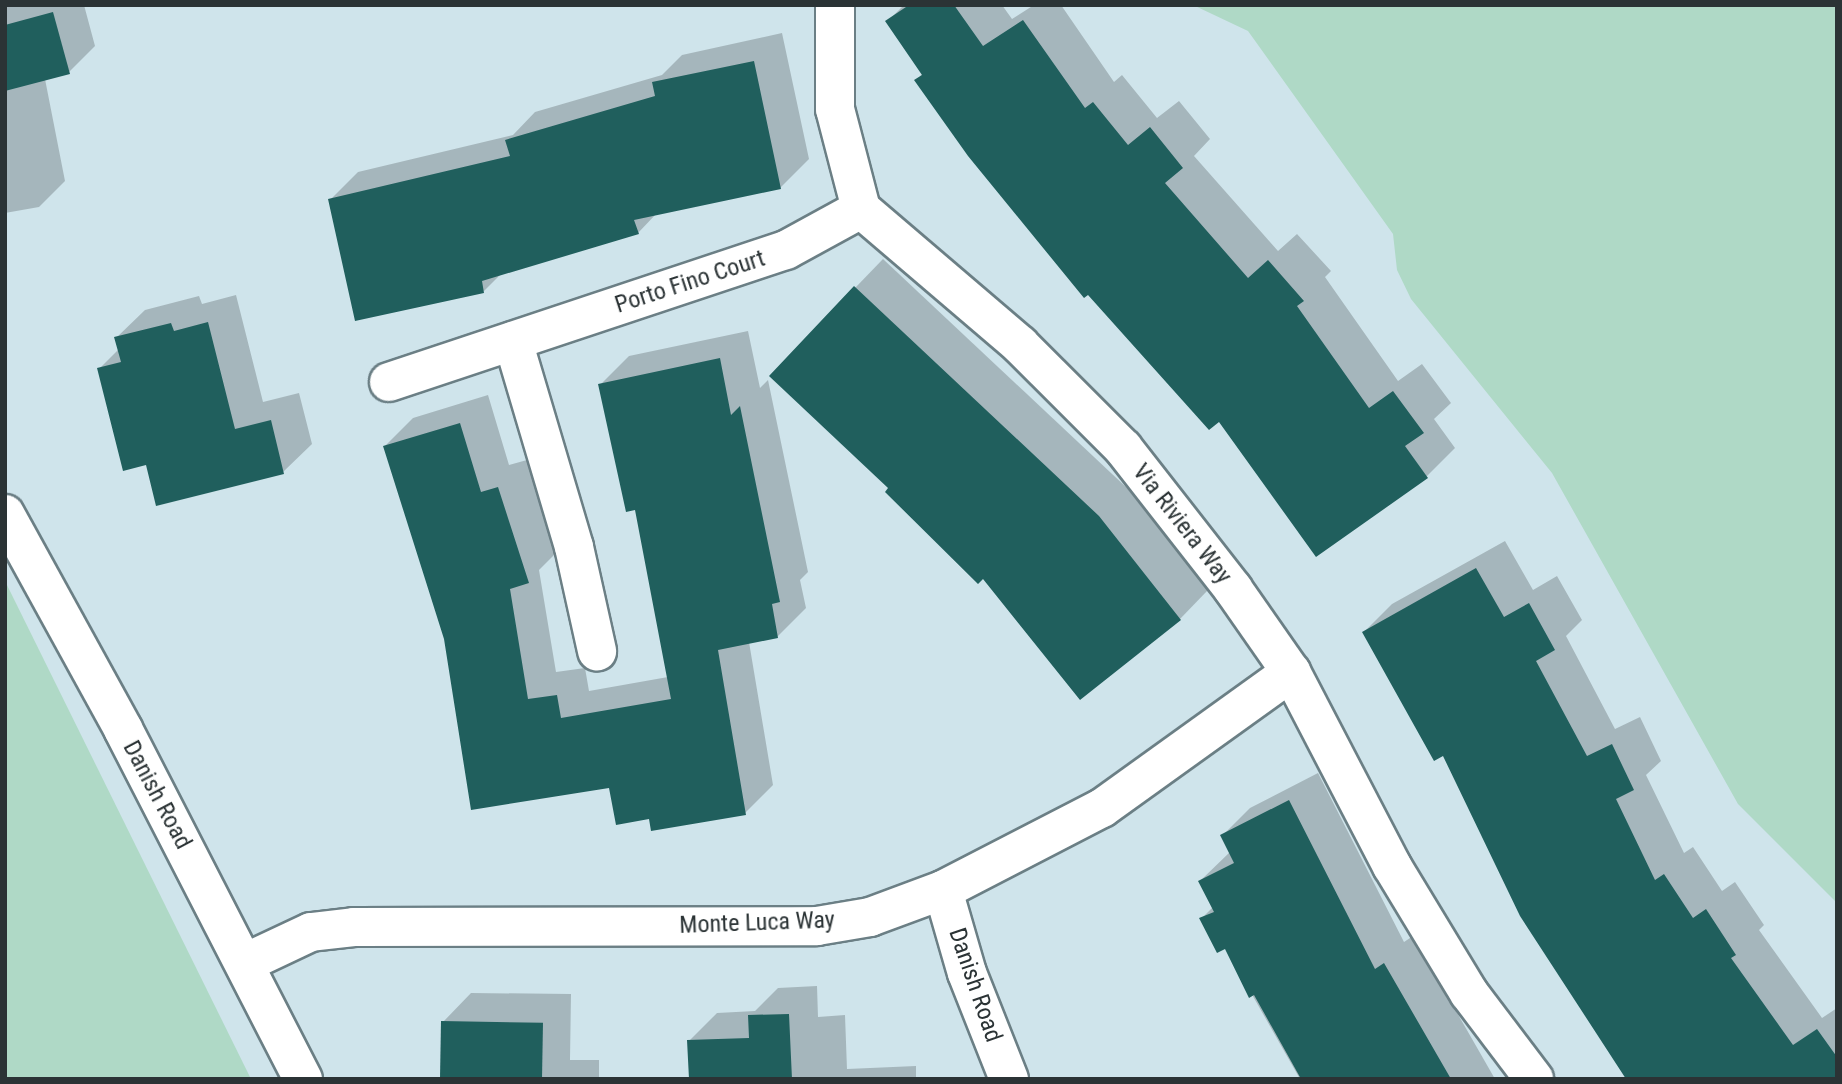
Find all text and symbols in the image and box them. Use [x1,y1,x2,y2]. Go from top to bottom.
street label: Porto Fino Court [611,244,769,320]
street label: Via Riviera Way [1126,458,1238,590]
street label: Danish Road [116,736,198,854]
street label: Monte Luca Way [679,906,835,940]
street label: Danish Road [942,924,1008,1046]

